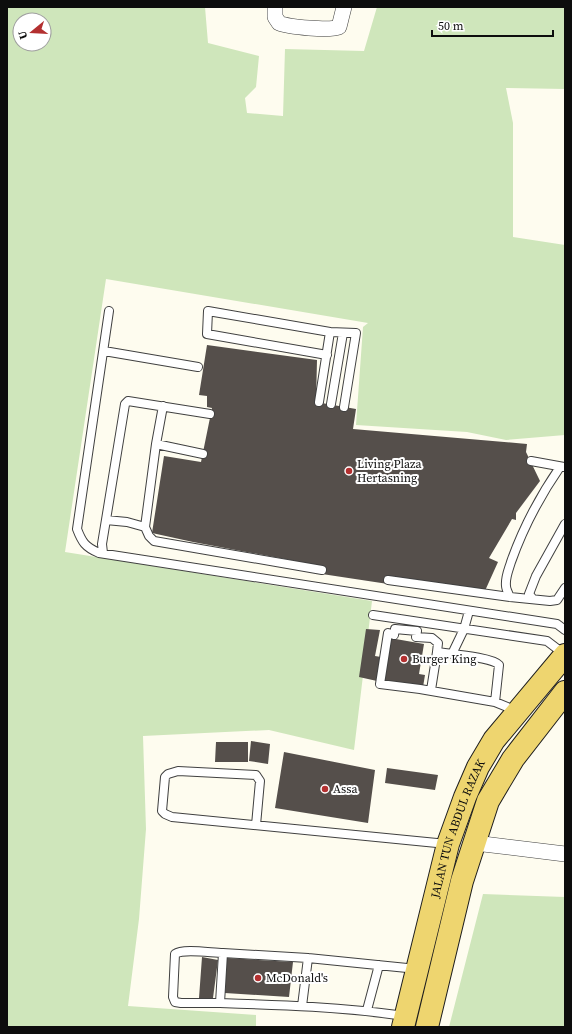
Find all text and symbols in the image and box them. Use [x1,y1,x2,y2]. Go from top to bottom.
north arrow [12,12,52,52]
scale bar [432,12,553,38]
text: 50 m [438,18,464,34]
text: U [15,29,31,41]
place label: Living Plaza Hertasning [357,456,423,486]
marker: Living Plaza Hertasning [344,466,354,476]
place label: Burger King [412,651,476,667]
marker: Burger King [399,654,409,664]
street label: JALAN TUN ABDUL RAZAK [427,756,489,901]
place label: Assa [333,781,358,797]
marker: Assa [320,784,330,794]
place label: McDonald's [266,970,328,986]
marker: McDonald's [253,973,263,983]

